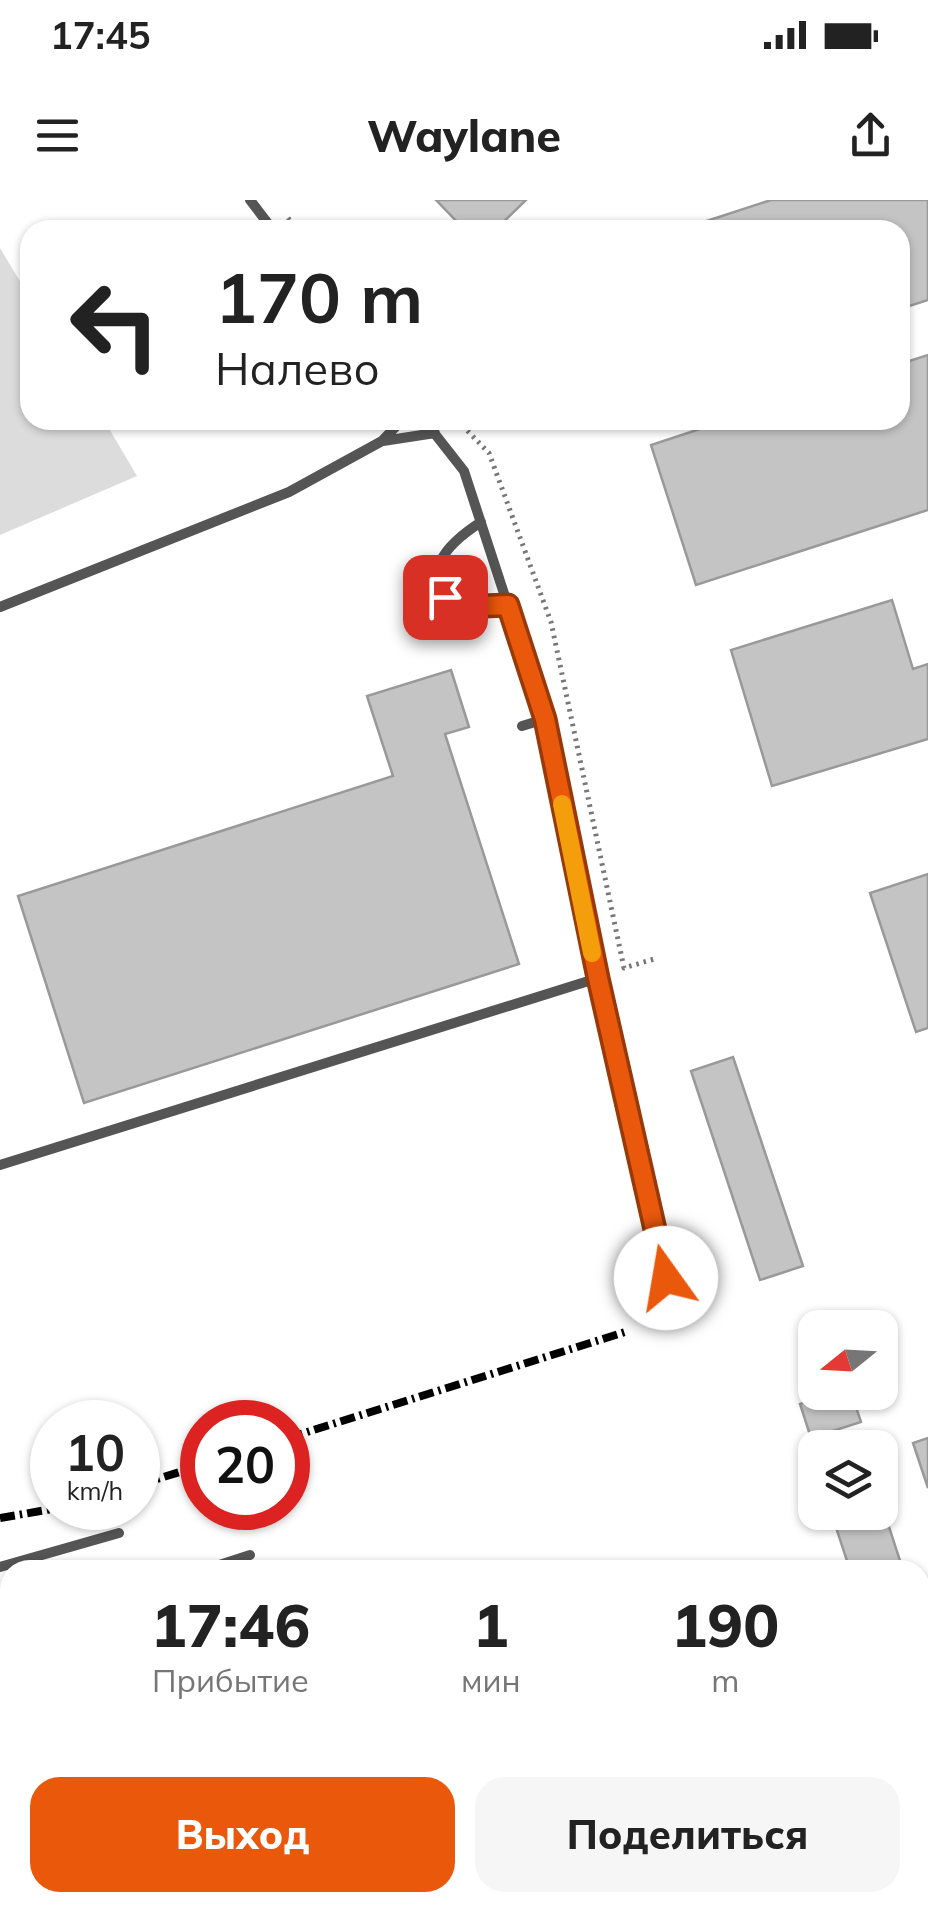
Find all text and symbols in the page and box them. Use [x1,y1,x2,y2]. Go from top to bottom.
text: 17:45 [50,11,151,59]
text: Waylane [367,107,561,163]
icon: menu [30,108,85,163]
icon: share [843,108,898,163]
text: 170 m [215,253,423,341]
icon: left [50,260,180,390]
text: Налево [215,340,380,396]
pin [403,555,488,640]
icon: arrive [418,570,473,625]
position arrow [614,1226,718,1330]
north arrow [798,1310,898,1410]
map controls [798,1310,898,1530]
speed limit sign: 20 [180,1400,310,1530]
text: 10 [65,1421,125,1484]
button: layers [798,1430,898,1530]
text: km/h [67,1475,123,1506]
text: 17:46 [151,1587,310,1662]
text: 1 [473,1587,509,1662]
text: 190 [671,1587,779,1662]
text: Прибытие [152,1660,309,1700]
text: мин [461,1660,521,1700]
text: m [711,1660,739,1700]
button: Выход [30,1777,455,1892]
button: Поделиться [475,1777,900,1892]

